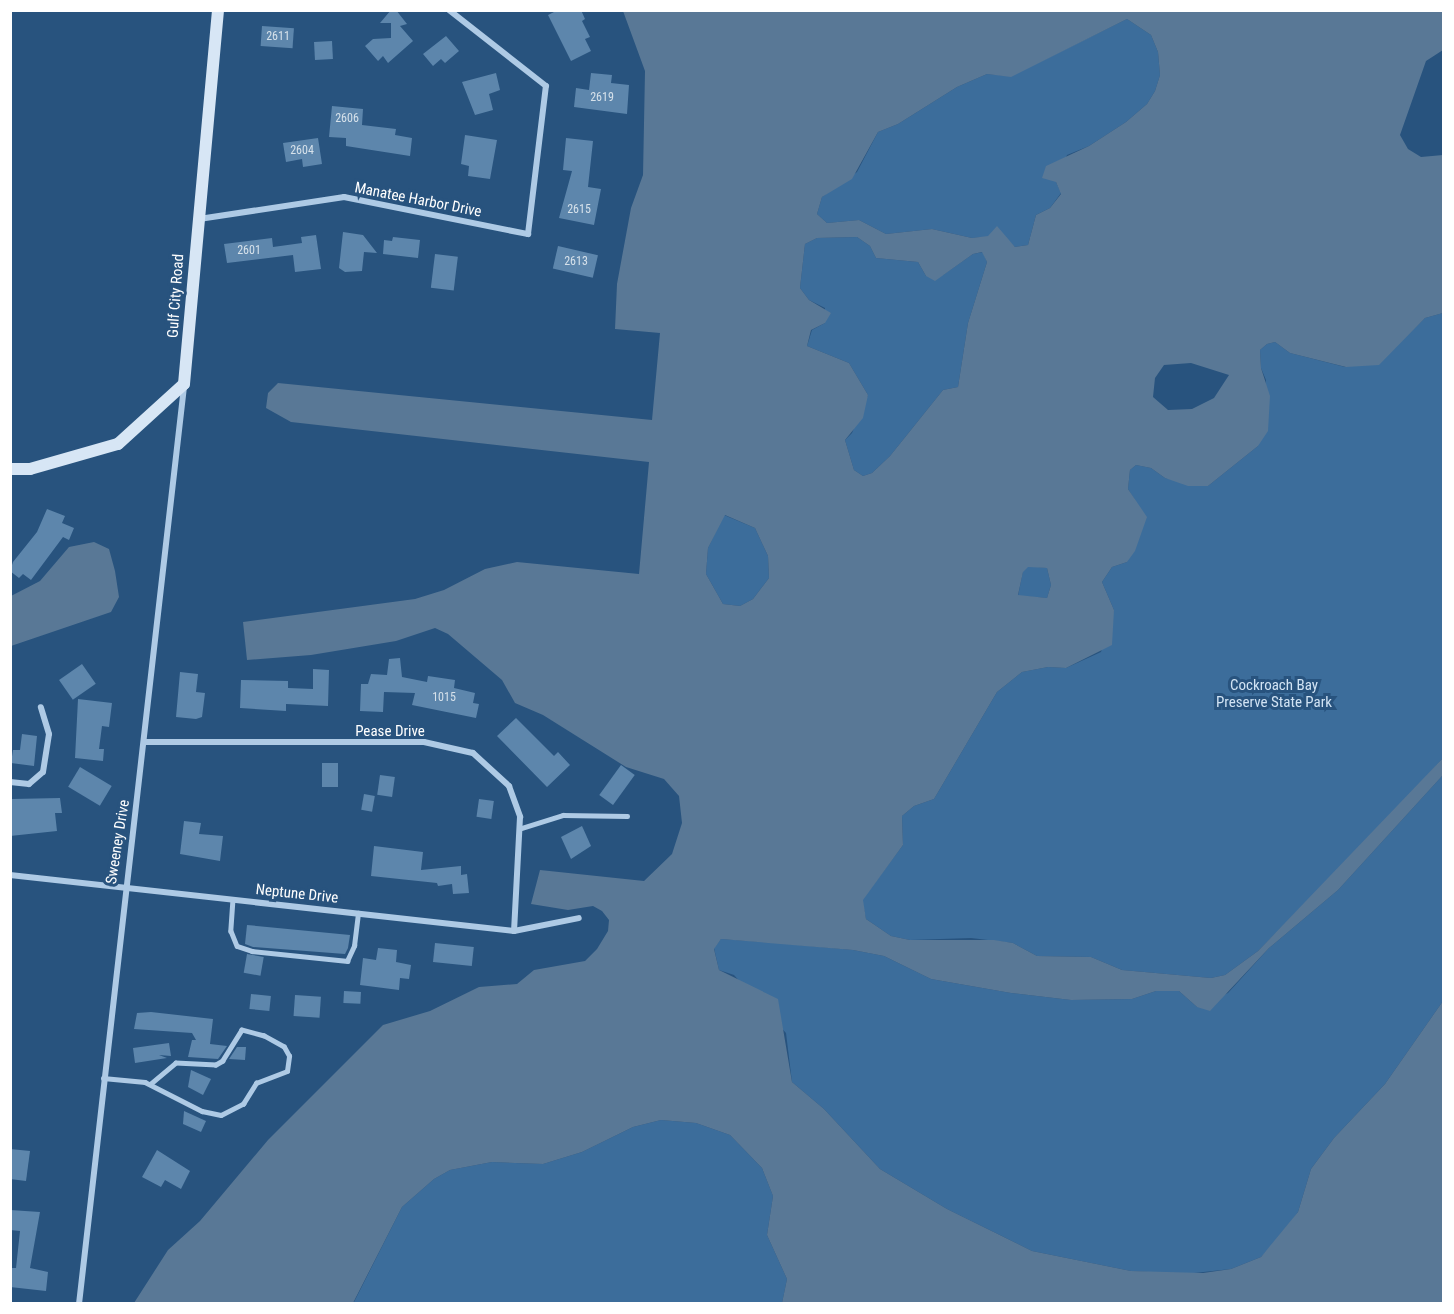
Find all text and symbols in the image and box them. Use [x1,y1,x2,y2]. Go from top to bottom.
house number: 2611 [266,30,290,44]
house number: 2619 [590,91,614,105]
house number: 2606 [335,112,359,126]
house number: 2604 [290,144,314,158]
street label: Manatee Harbor Drive [353,179,483,221]
house number: 2615 [567,203,591,217]
house number: 2601 [237,244,261,258]
street label: Gulf City Road [164,254,188,338]
house number: 2613 [564,255,588,269]
park label: Cockroach Bay Preserve State Park [1216,676,1332,711]
house number: 1015 [432,691,456,705]
street label: Pease Drive [355,723,425,741]
street label: Sweeney Drive [102,798,134,886]
street label: Neptune Drive [255,881,339,907]

